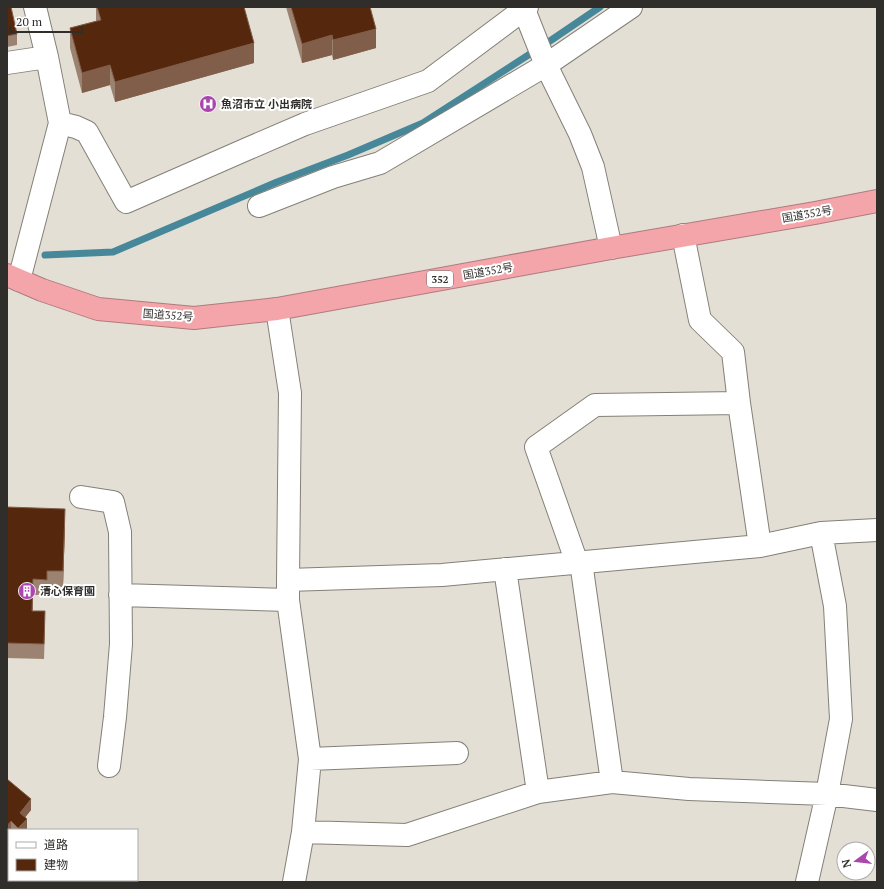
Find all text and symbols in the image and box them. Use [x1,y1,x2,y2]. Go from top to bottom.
scale bar [10,8,82,34]
text: 20 m [16,14,43,29]
hospital icon: 魚沼市立 小出病院 [198,94,218,114]
place label: 魚沼市立 小出病院 [221,97,312,111]
street label: 国道352号 [781,203,833,225]
street label: 国道352号 [462,260,514,282]
road number: 352 [427,271,453,287]
street label: 国道352号 [142,306,194,324]
building icon: 清心保育園 [17,581,37,601]
place label: 清心保育園 [40,584,95,598]
legend [8,829,138,881]
text: 道路 [44,837,68,852]
north arrow [836,841,876,881]
text: 建物 [44,857,68,872]
text: N [838,857,854,869]

